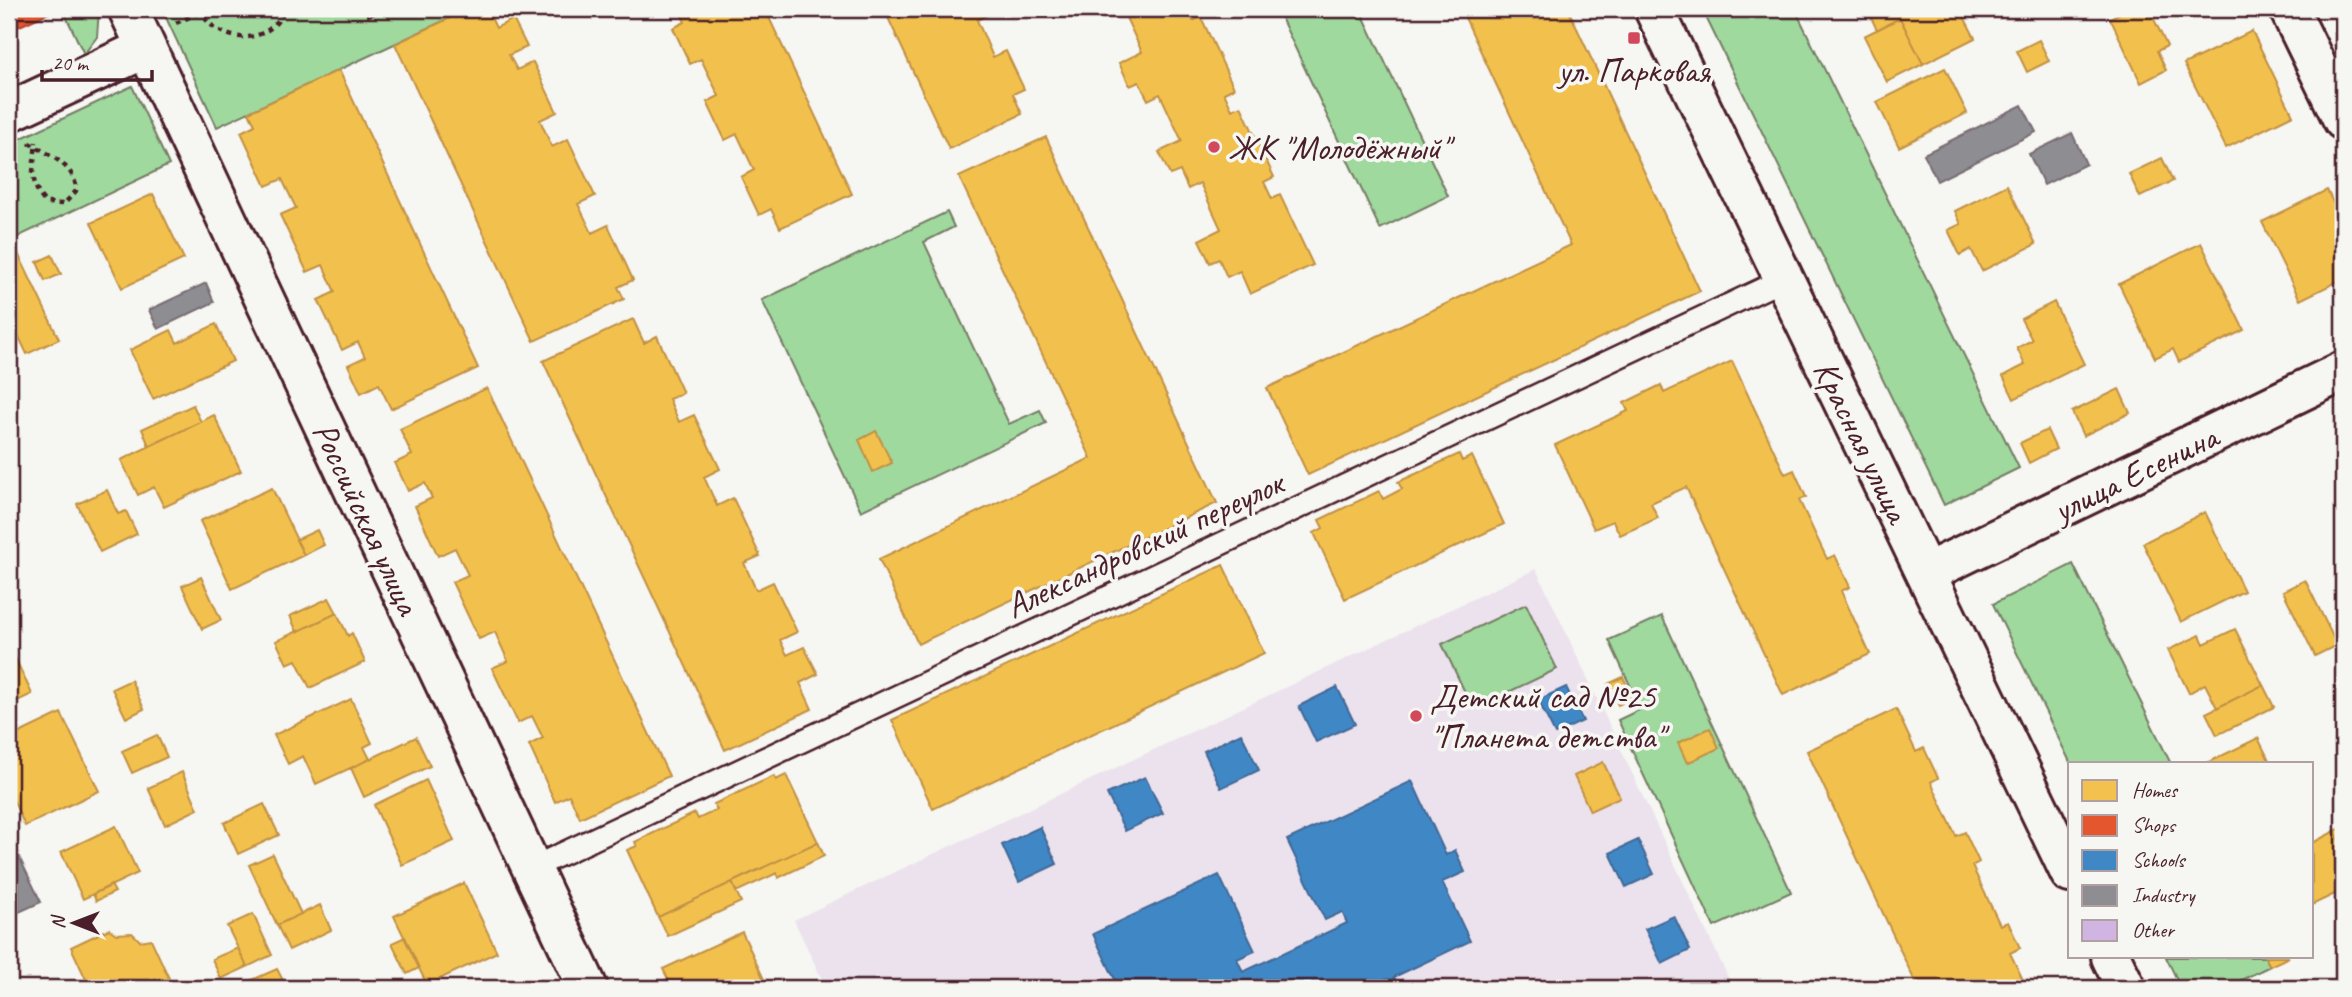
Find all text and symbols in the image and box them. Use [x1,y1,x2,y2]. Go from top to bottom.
marker: ул. Парковая [1626,30,1642,46]
scale bar [42,38,152,82]
place label: ул. Парковая [1556,48,1711,93]
text: 20 m [52,50,90,76]
place label: ЖК "Молодёжный" [1228,125,1456,170]
marker: ЖК "Молодёжный" [1206,139,1222,155]
street label: Красная улица [1803,353,1921,532]
street label: улица Есенина [2044,413,2227,533]
street label: Российская улица [302,415,432,623]
street label: Александровский переулок [998,459,1293,628]
place label: Детский сад №25 "Планета детства" [1430,674,1670,759]
marker: Детский сад №25 "Планета детства" [1408,708,1424,724]
legend [2068,762,2314,958]
text: Homes [2132,777,2179,803]
text: Shops [2132,812,2177,838]
text: Schools [2132,847,2186,873]
text: Industry [2132,882,2196,908]
north arrow [38,888,108,958]
text: N [46,914,70,929]
text: Other [2132,917,2175,943]

